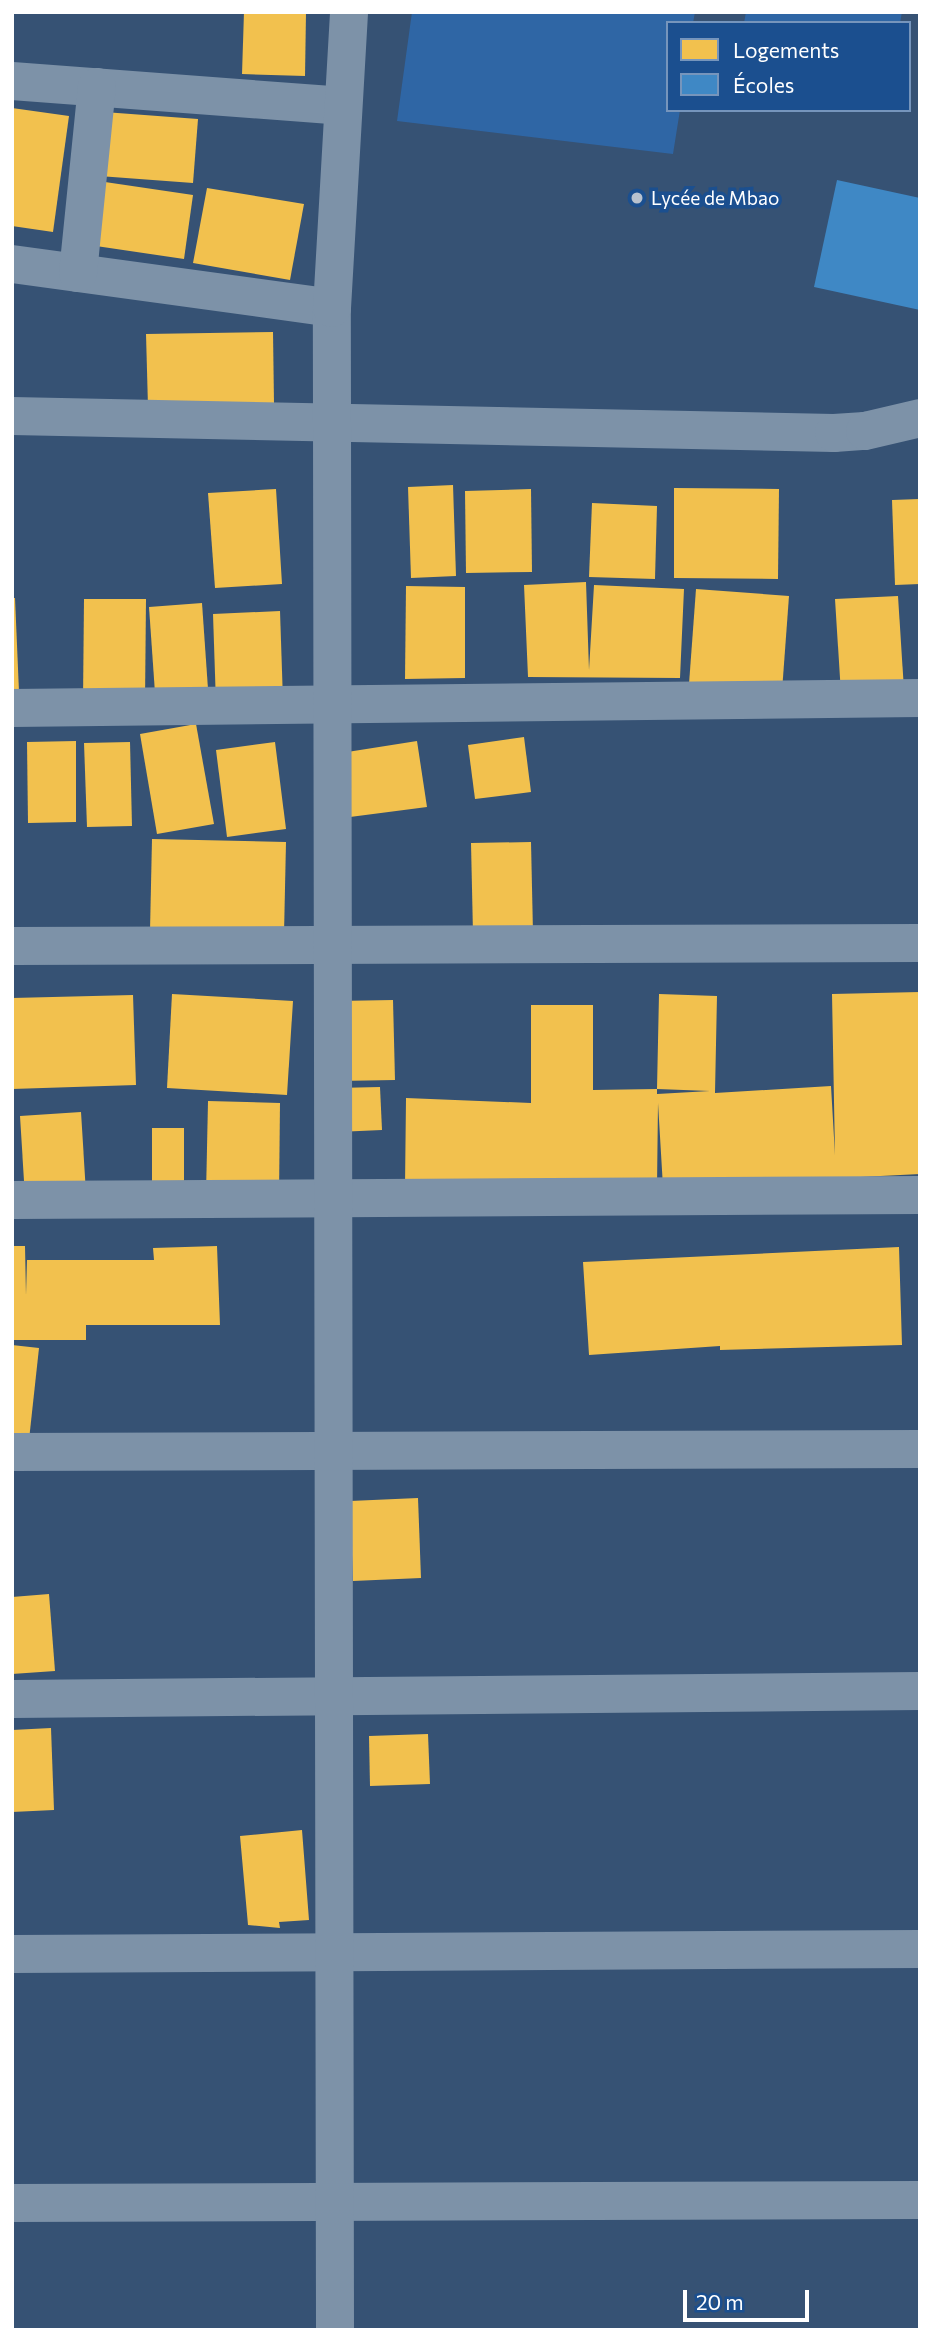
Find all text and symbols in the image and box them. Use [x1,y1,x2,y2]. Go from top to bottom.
legend [666,21,911,112]
text: Logements [733,37,839,62]
text: Écoles [733,72,794,97]
place label: Lycée de Mbao [651,187,779,209]
marker: Lycée de Mbao [629,190,645,206]
scale bar [687,2276,813,2320]
text: 20 m [696,2289,744,2314]

